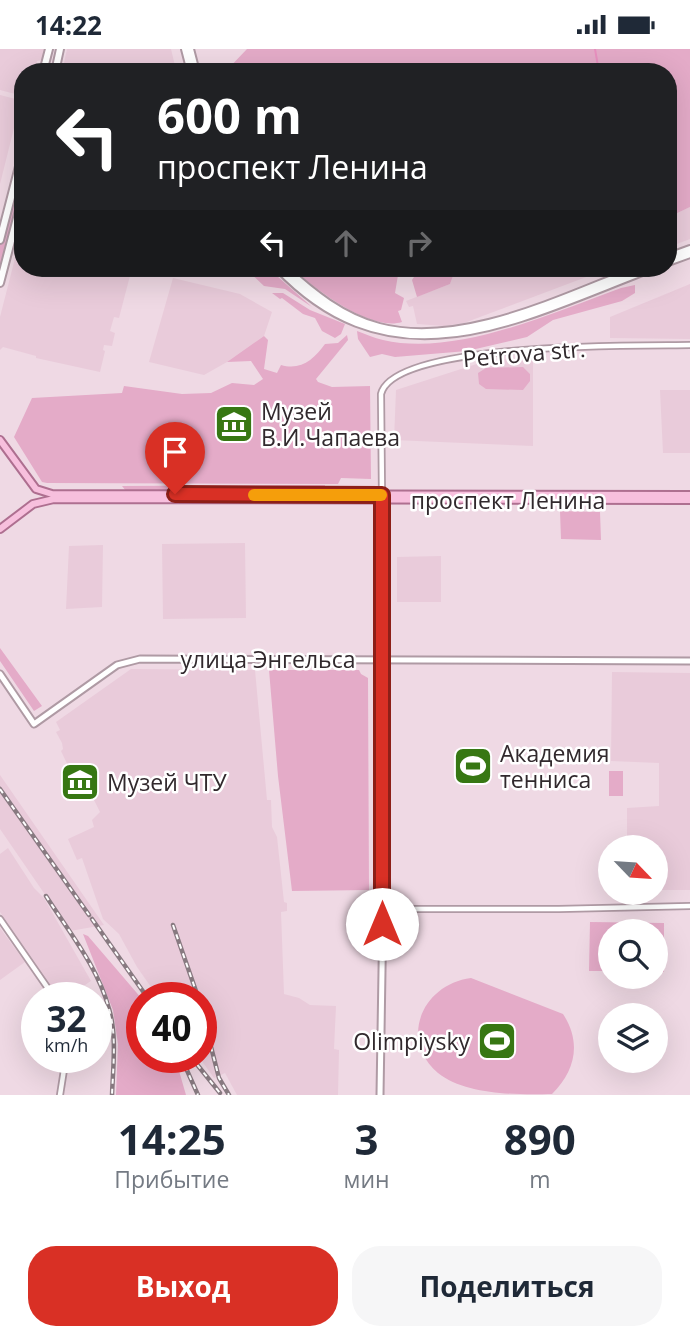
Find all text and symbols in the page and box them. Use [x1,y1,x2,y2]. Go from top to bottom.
text: 14:22 [35,7,102,43]
text: 600 m [157,82,302,148]
icon: left [42,91,133,182]
text: проспект Ленина [157,145,428,188]
icon: left [254,224,292,262]
icon: ahead [327,224,365,262]
icon: right [400,224,438,262]
street label: Petrova str. [461,332,587,374]
place label: Музей В.И.Чапаева [261,395,400,453]
museum icon: Музей В.И.Чапаева [213,403,255,445]
pin [145,422,205,494]
icon: arrive [156,433,194,471]
street label: проспект Ленина [411,484,605,516]
street label: улица Энгельса [181,643,355,675]
place label: Академия тенниса [500,737,610,795]
sports icon: Академия тенниса [452,745,494,787]
museum icon: Музей ЧТУ [59,761,101,803]
place label: Музей ЧТУ [107,766,227,798]
north arrow [598,835,668,905]
map controls [598,835,668,1073]
position arrow [345,887,419,961]
button: search [598,919,668,989]
speed limit sign: 40 [126,982,217,1073]
text: 32 [46,995,87,1042]
button: layers [598,1003,668,1073]
sports icon: Olimpiysky [476,1020,518,1062]
place label: Olimpiysky [353,1025,470,1057]
text: km/h [45,1033,88,1057]
text: 14:25 [118,1110,226,1167]
text: 3 [355,1110,379,1167]
text: 890 [504,1110,576,1167]
text: Прибытие [114,1163,229,1195]
text: мин [344,1163,390,1195]
text: m [529,1163,550,1195]
button: Выход [28,1246,338,1326]
button: Поделиться [352,1246,662,1326]

